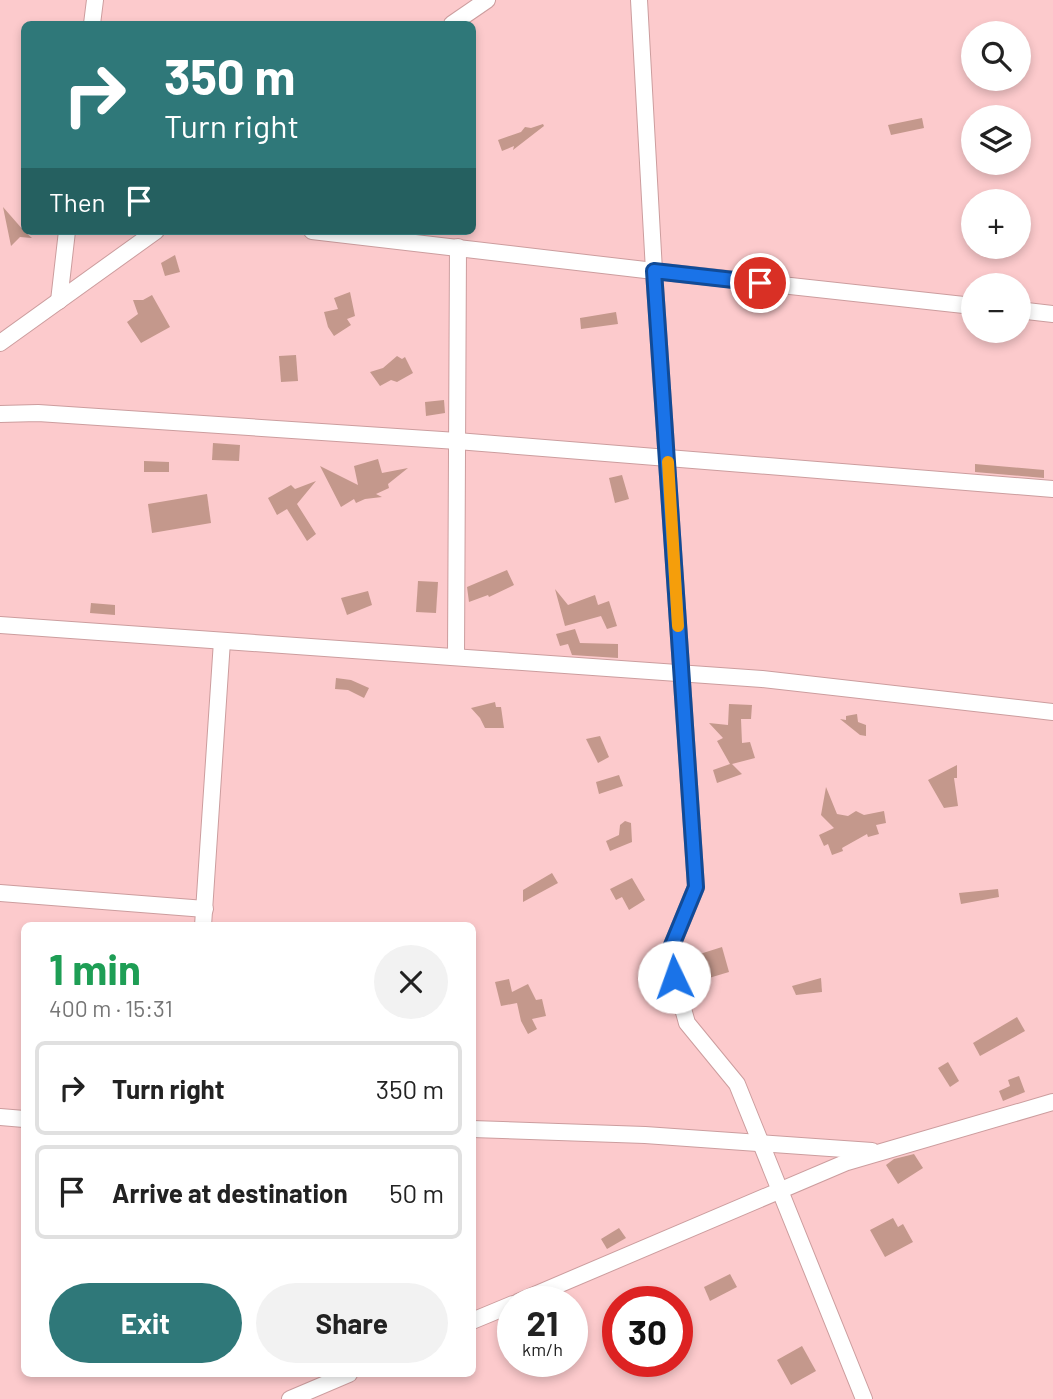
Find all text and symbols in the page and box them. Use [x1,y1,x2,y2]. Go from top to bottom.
map controls [961,21,1031,343]
button: search [961,21,1031,91]
text: 350 m [164,46,296,105]
icon: right [49,49,140,140]
button: layers [961,105,1031,175]
text: Turn right [164,106,299,144]
icon: arrive [120,182,158,220]
text: Then [49,186,106,217]
button: + [961,189,1031,259]
pin [730,253,790,313]
icon: arrive [741,264,779,302]
button: − [961,273,1031,343]
position arrow [637,940,711,1014]
text: 1 min [49,943,141,993]
button: close [374,945,448,1019]
text: 400 m · 15:31 [49,994,173,1022]
icon: right [53,1069,91,1107]
text: Turn right [112,1073,225,1104]
text: 350 m [376,1073,444,1104]
icon: arrive [53,1173,91,1211]
text: Arrive at destination [112,1177,348,1208]
text: 50 m [389,1177,444,1208]
button: Exit [49,1283,242,1363]
button: Share [256,1283,448,1363]
speed limit sign: 30 [602,1286,693,1377]
text: 21 [527,1301,558,1343]
text: km/h [522,1338,563,1360]

